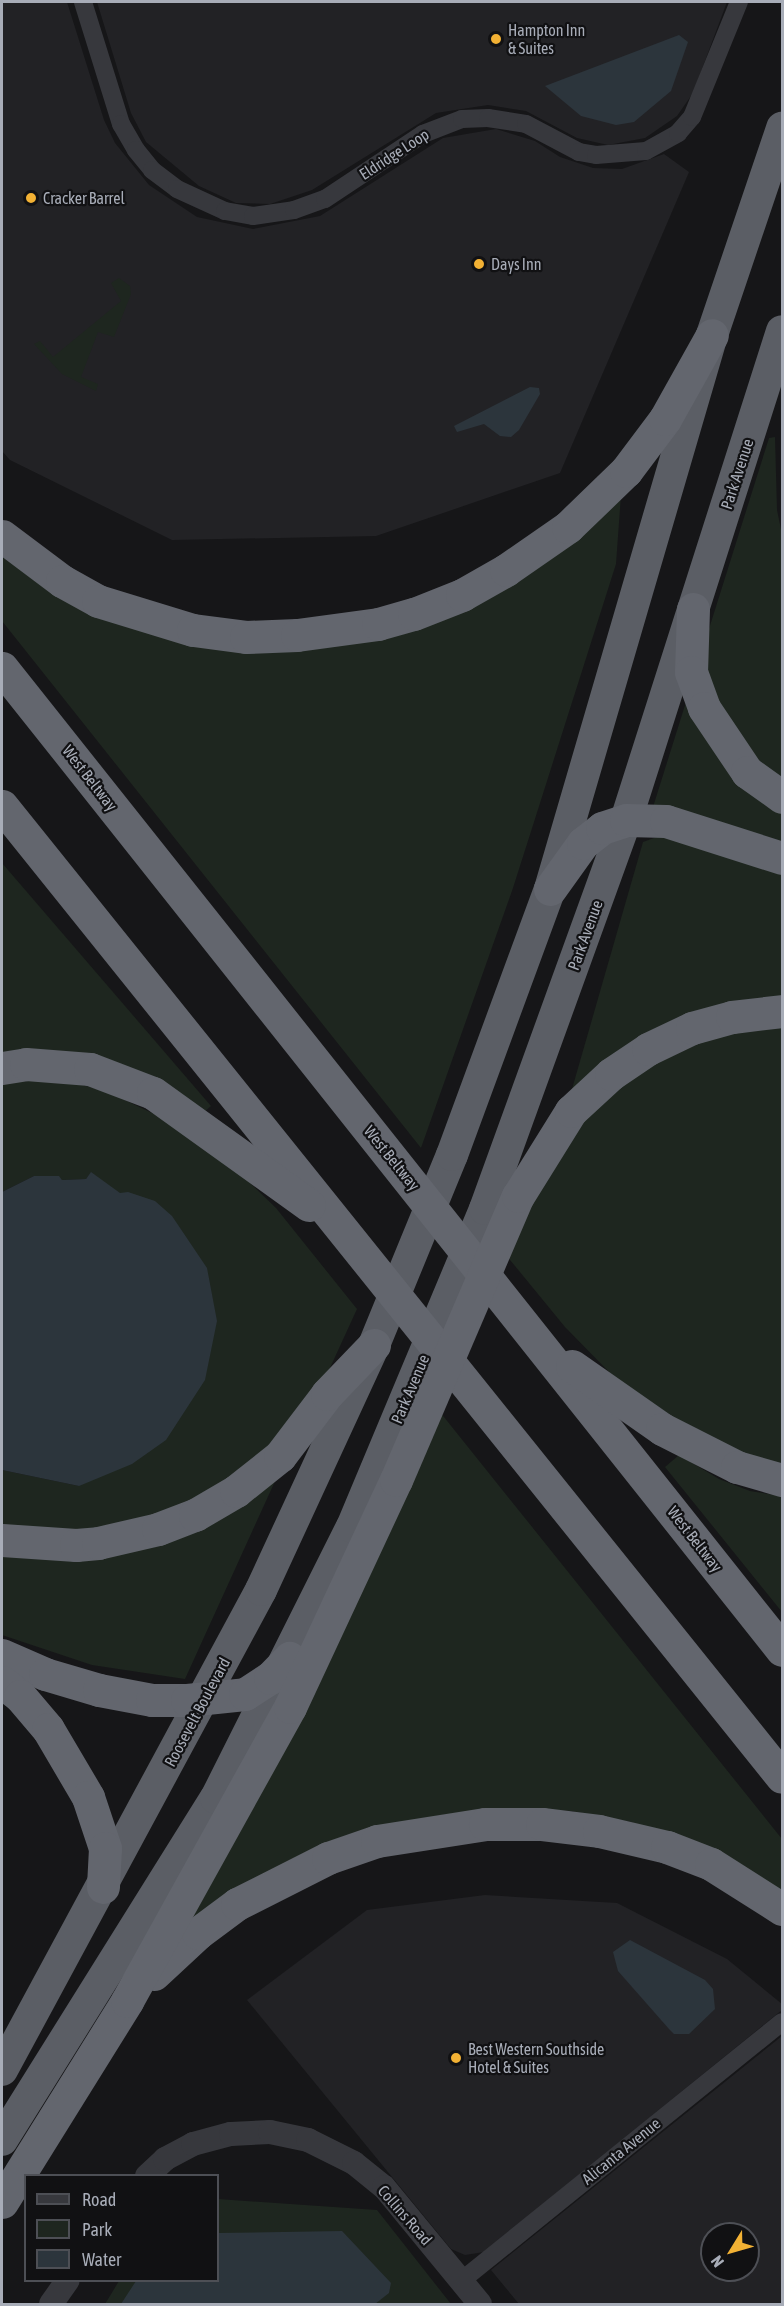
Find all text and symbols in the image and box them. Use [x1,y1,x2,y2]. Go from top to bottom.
place label: Hampton Inn & Suites [508,20,585,58]
marker: Hampton Inn & Suites [489,32,503,46]
street label: Eldridge Loop [356,124,432,184]
place label: Cracker Barrel [43,188,125,208]
marker: Cracker Barrel [24,191,38,205]
place label: Days Inn [491,254,541,274]
marker: Days Inn [472,257,486,271]
street label: Park Avenue [717,436,757,512]
street label: West Beltway [58,741,122,815]
street label: Park Avenue [563,897,607,973]
street label: West Beltway [360,1122,424,1194]
street label: Park Avenue [387,1352,433,1426]
street label: West Beltway [663,1502,727,1576]
street label: Roosevelt Boulevard [160,1654,234,1770]
place label: Best Western Southside Hotel & Suites [468,2039,604,2077]
marker: Best Western Southside Hotel & Suites [449,2051,463,2065]
street label: Alicanta Avenue [578,2114,664,2188]
legend [24,2174,219,2282]
street label: Collins Road [374,2181,436,2249]
text: Road [82,2189,116,2210]
text: Park [82,2219,112,2240]
north arrow [700,2222,760,2282]
text: Water [82,2249,121,2270]
text: N [707,2252,727,2271]

